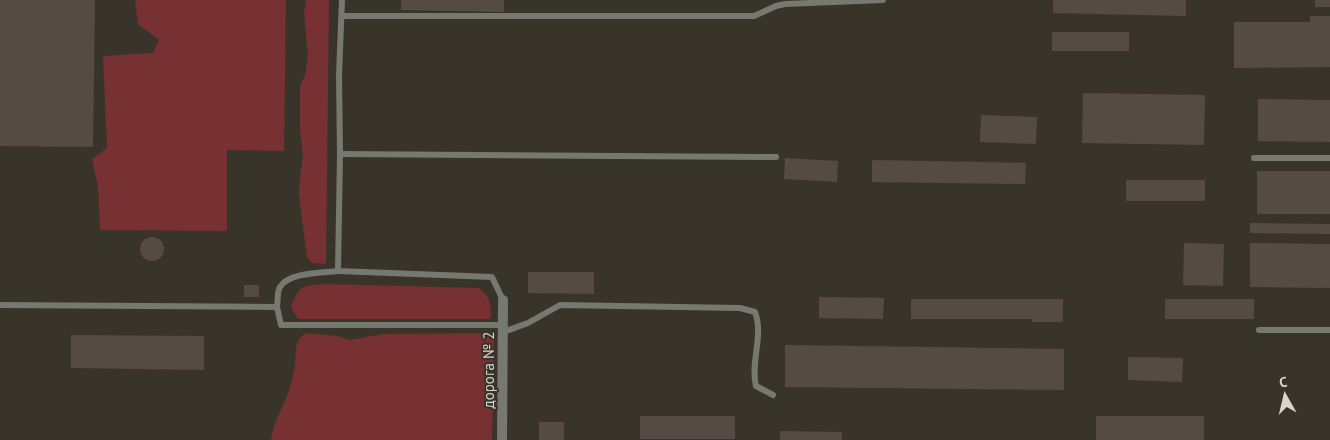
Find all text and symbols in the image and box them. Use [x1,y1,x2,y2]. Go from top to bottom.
street label: дорога № 2 [479,332,498,408]
north arrow [1260,370,1310,420]
text: С [1278,373,1288,392]

